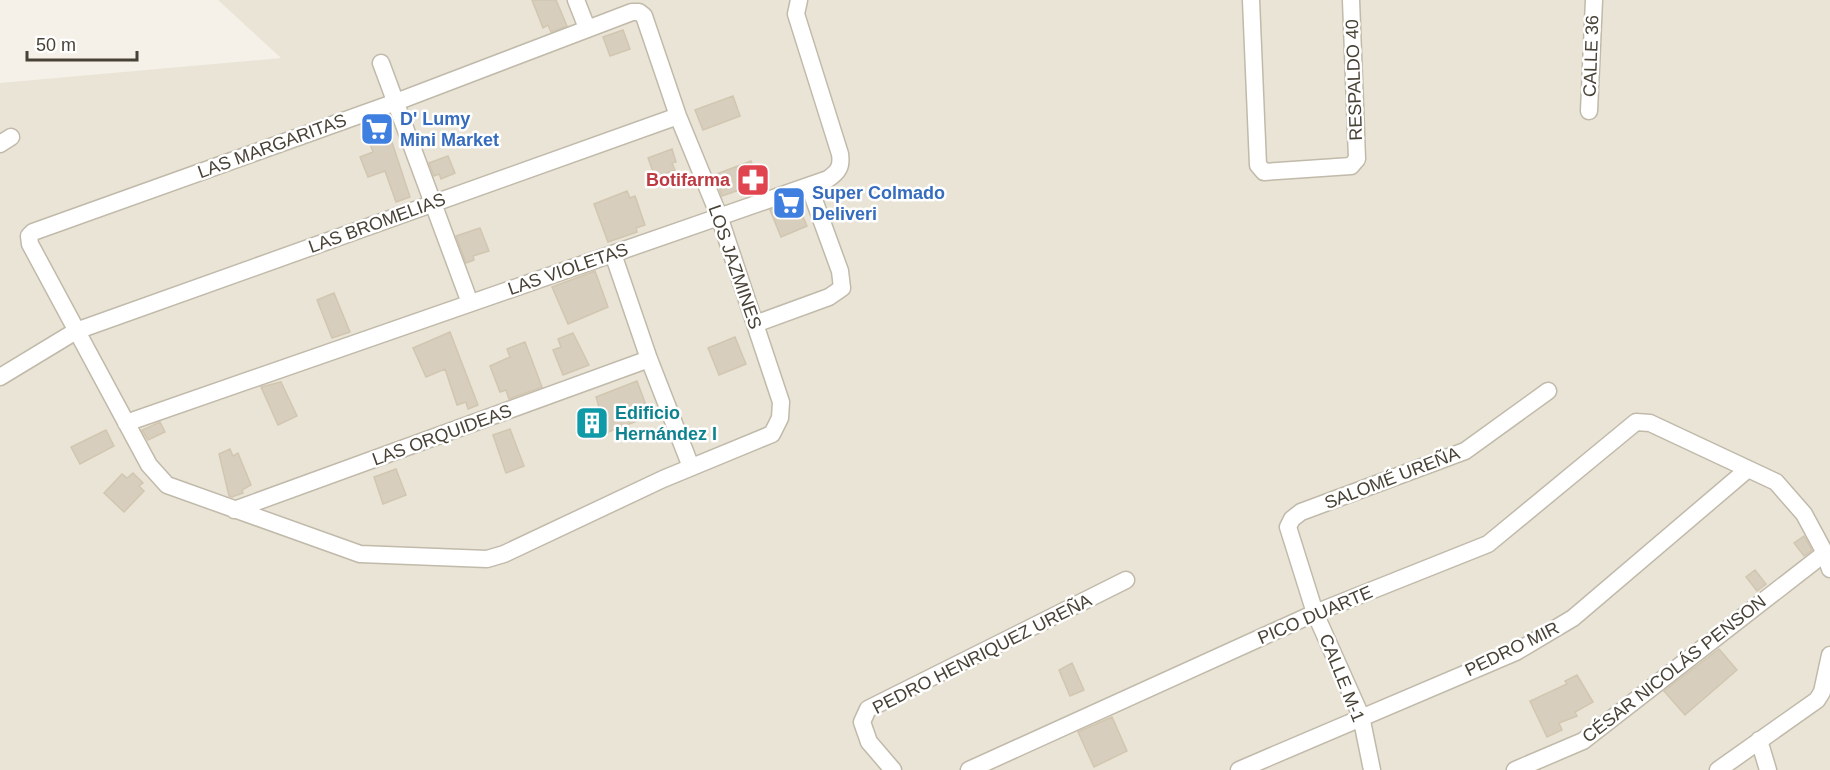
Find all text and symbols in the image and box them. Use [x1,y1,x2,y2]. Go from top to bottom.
street label: CALLE 36 [1580,15,1602,97]
street label: RESPALDO 40 [1342,19,1366,141]
scale bar [27,24,136,62]
text: 50 m [36,35,76,55]
place label: D' Lumy Mini Market [400,109,499,150]
street label: LAS MARGARITAS [195,110,349,182]
supermarket icon: D' Lumy Mini Market [359,111,395,147]
pharmacy icon: Botifarma [735,162,771,198]
place label: Botifarma [646,170,731,190]
place label: Super Colmado Deliveri [812,183,945,224]
supermarket icon: Super Colmado Deliveri [771,185,807,221]
street label: LAS BROMELIAS [306,189,448,257]
street label: LOS JAZMINES [704,202,766,332]
street label: LAS VIOLETAS [505,239,631,299]
street label: LAS ORQUIDEAS [369,400,515,470]
place label: Edificio Hernández I [615,403,717,444]
building icon: Edificio Hernández I [574,405,610,441]
street label: SALOMÉ UREÑA [1321,442,1462,513]
street label: PICO DUARTE [1255,582,1375,648]
street label: PEDRO HENRIQUEZ UREÑA [869,589,1095,718]
street label: CÉSAR NICOLÁS PENSON [1578,591,1770,747]
street label: PEDRO MIR [1462,618,1562,680]
street label: CALLE M-1 [1315,631,1369,725]

